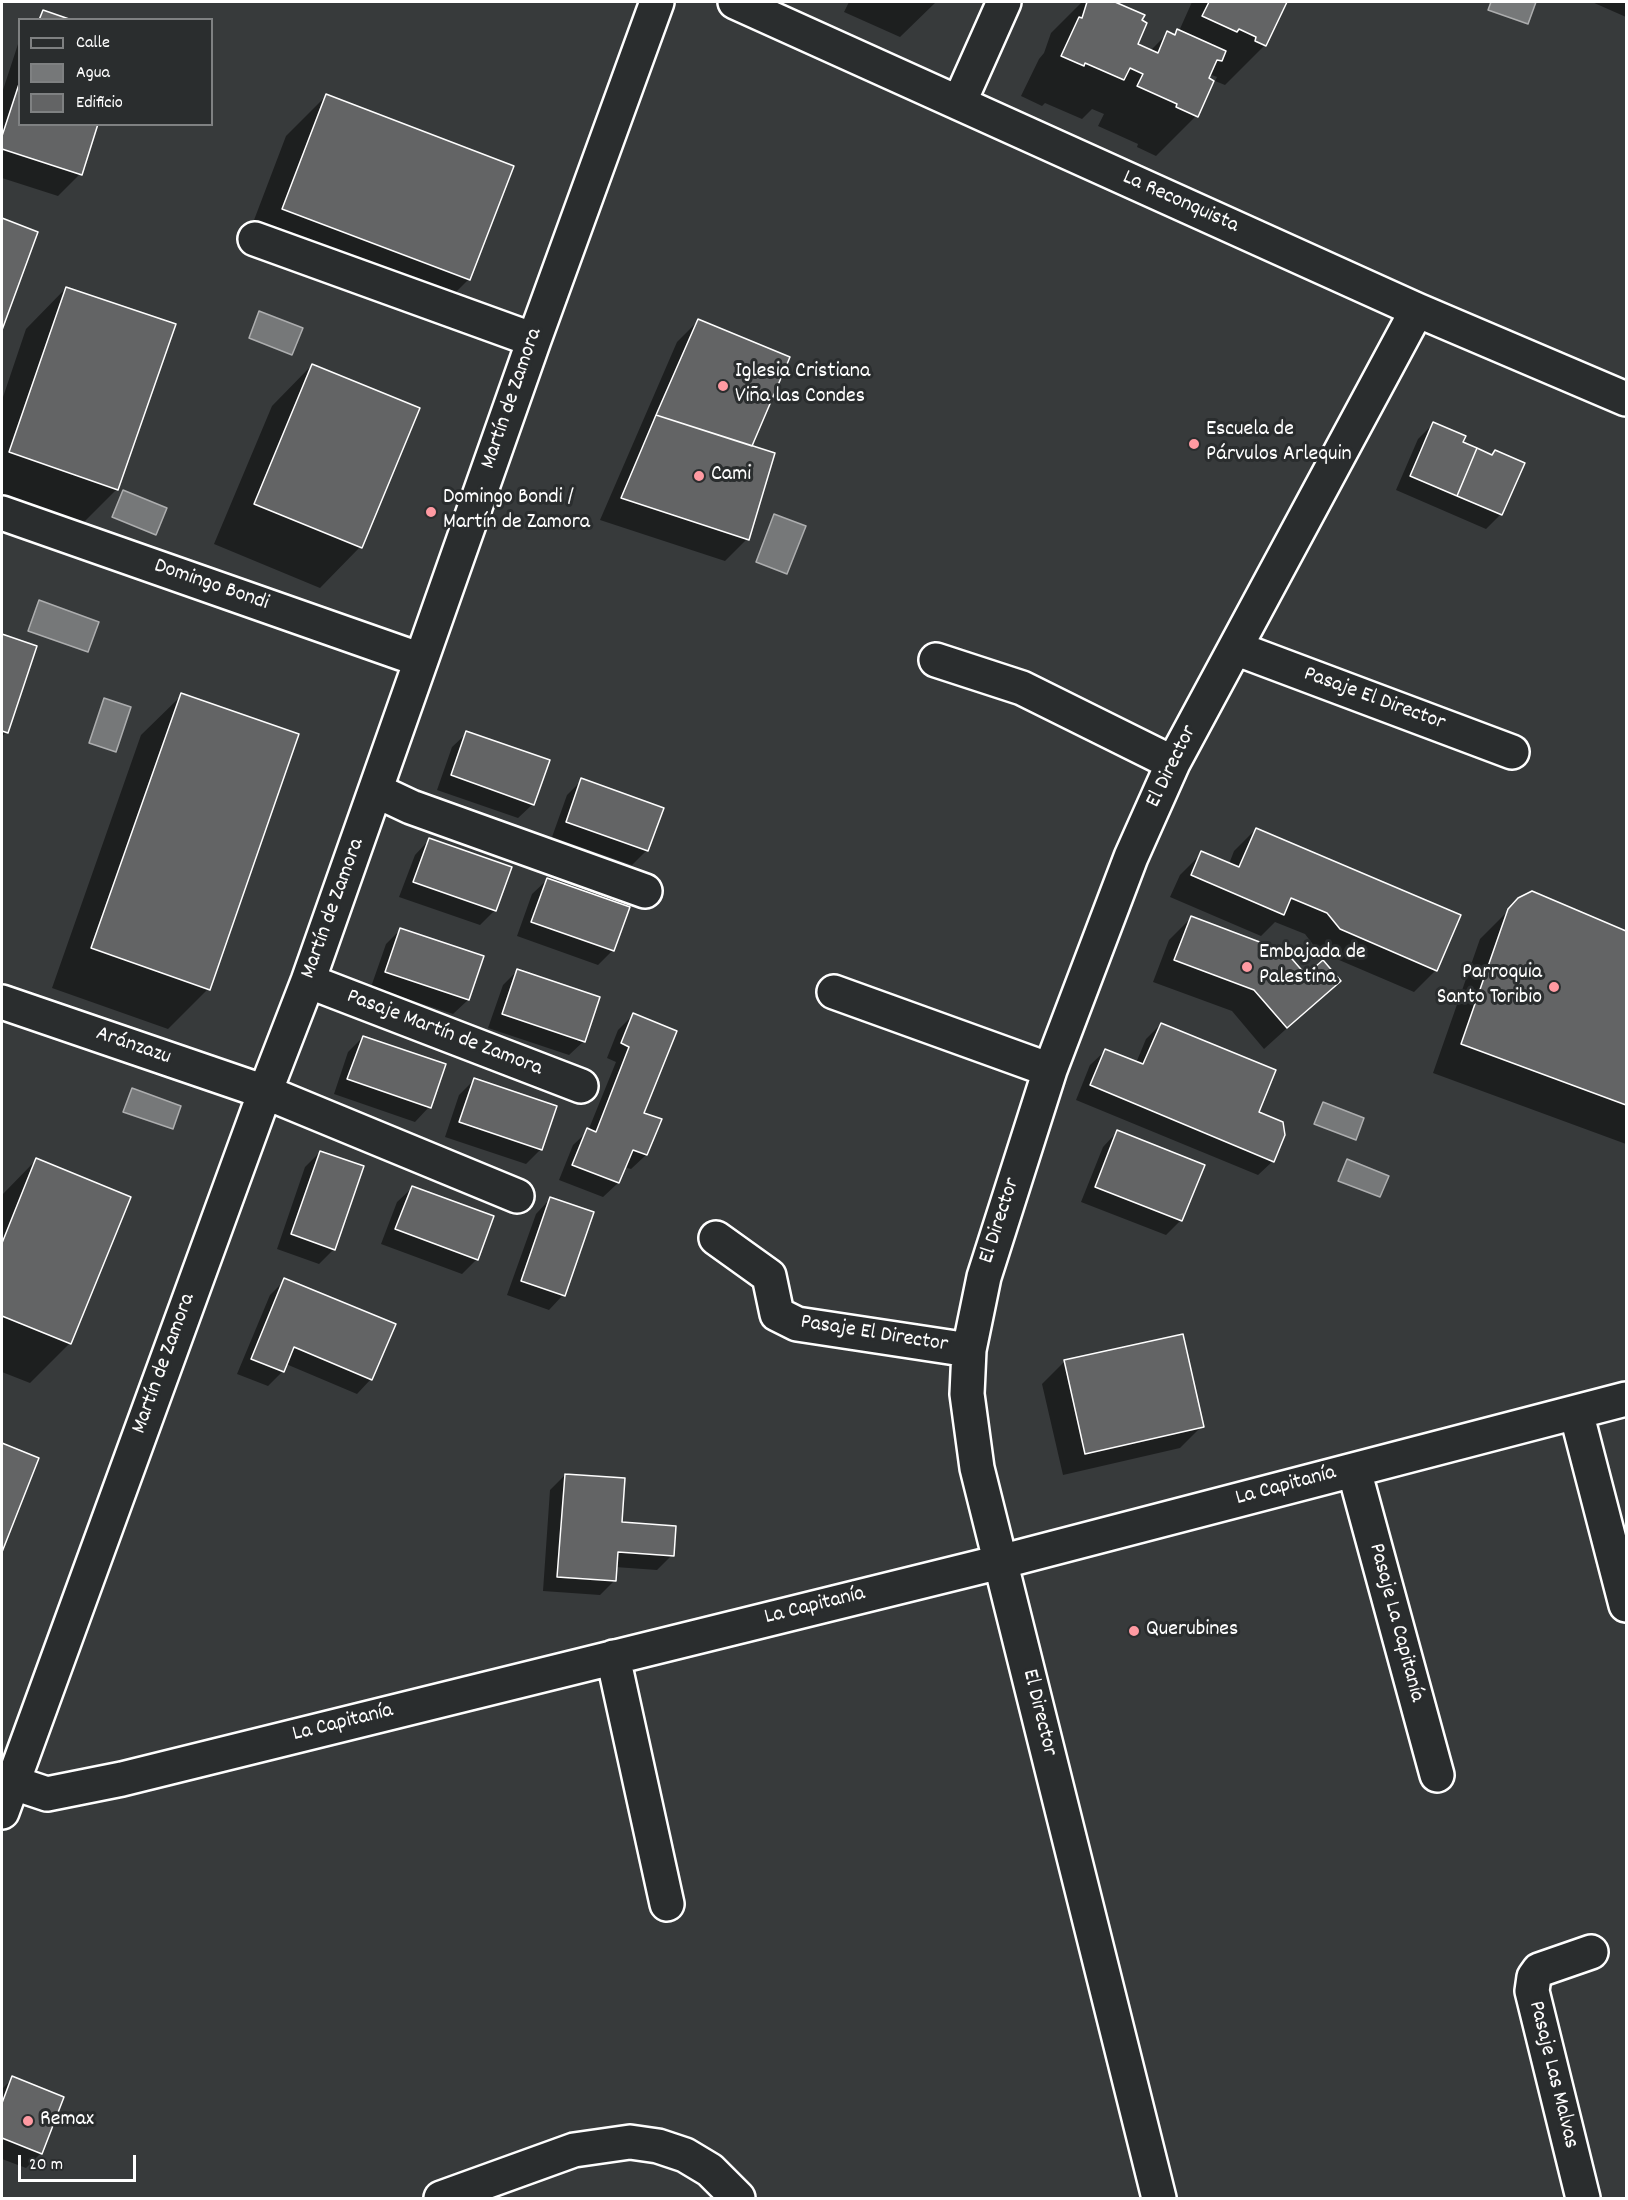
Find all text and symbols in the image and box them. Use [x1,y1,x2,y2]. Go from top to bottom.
legend [18,18,213,126]
text: Calle [76,31,110,56]
text: Agua [76,61,110,86]
text: Edificio [76,91,123,116]
street label: La Reconquista [1118,166,1242,240]
street label: Martín de Zamora [477,325,549,473]
place label: Iglesia Cristiana Viña las Condes [735,360,870,412]
marker: Iglesia Cristiana Viña las Condes [716,379,730,393]
place label: Escuela de Párvulos Arlequin [1206,418,1352,470]
marker: Escuela de Párvulos Arlequin [1187,437,1201,451]
place label: Cami [711,463,751,489]
marker: Cami [692,469,706,483]
place label: Domingo Bondi / Martín de Zamora [443,486,590,538]
marker: Domingo Bondi / Martín de Zamora [424,505,438,519]
street label: Domingo Bondi [150,554,272,618]
street label: Pasaje El Director [1300,662,1448,738]
street label: El Director [1142,721,1204,813]
street label: Martín de Zamora [296,835,372,983]
place label: Embajada de Palestina [1259,941,1366,992]
marker: Embajada de Palestina [1240,960,1254,974]
place label: Parroquia Santo Toribio [1437,961,1542,1012]
marker: Parroquia Santo Toribio [1547,980,1561,994]
street label: Pasaje Martín de Zamora [342,984,546,1084]
street label: Aránzazu [92,1022,174,1072]
street label: El Director [975,1175,1027,1267]
street label: Martín de Zamora [127,1290,203,1438]
street label: Pasaje El Director [798,1310,950,1360]
street label: La Capitanía [1233,1461,1339,1513]
street label: Pasaje La Capitanía [1361,1541,1429,1705]
street label: La Capitanía [762,1582,868,1632]
place label: Querubines [1146,1618,1238,1644]
marker: Querubines [1127,1624,1141,1638]
street label: El Director [1014,1667,1062,1759]
street label: La Capitanía [290,1699,396,1749]
street label: Pasaje Las Malvas [1521,1998,1583,2152]
place label: Remax [40,2108,94,2134]
marker: Remax [21,2114,35,2128]
scale bar [21,2143,140,2181]
text: 20 m [29,2153,63,2178]

